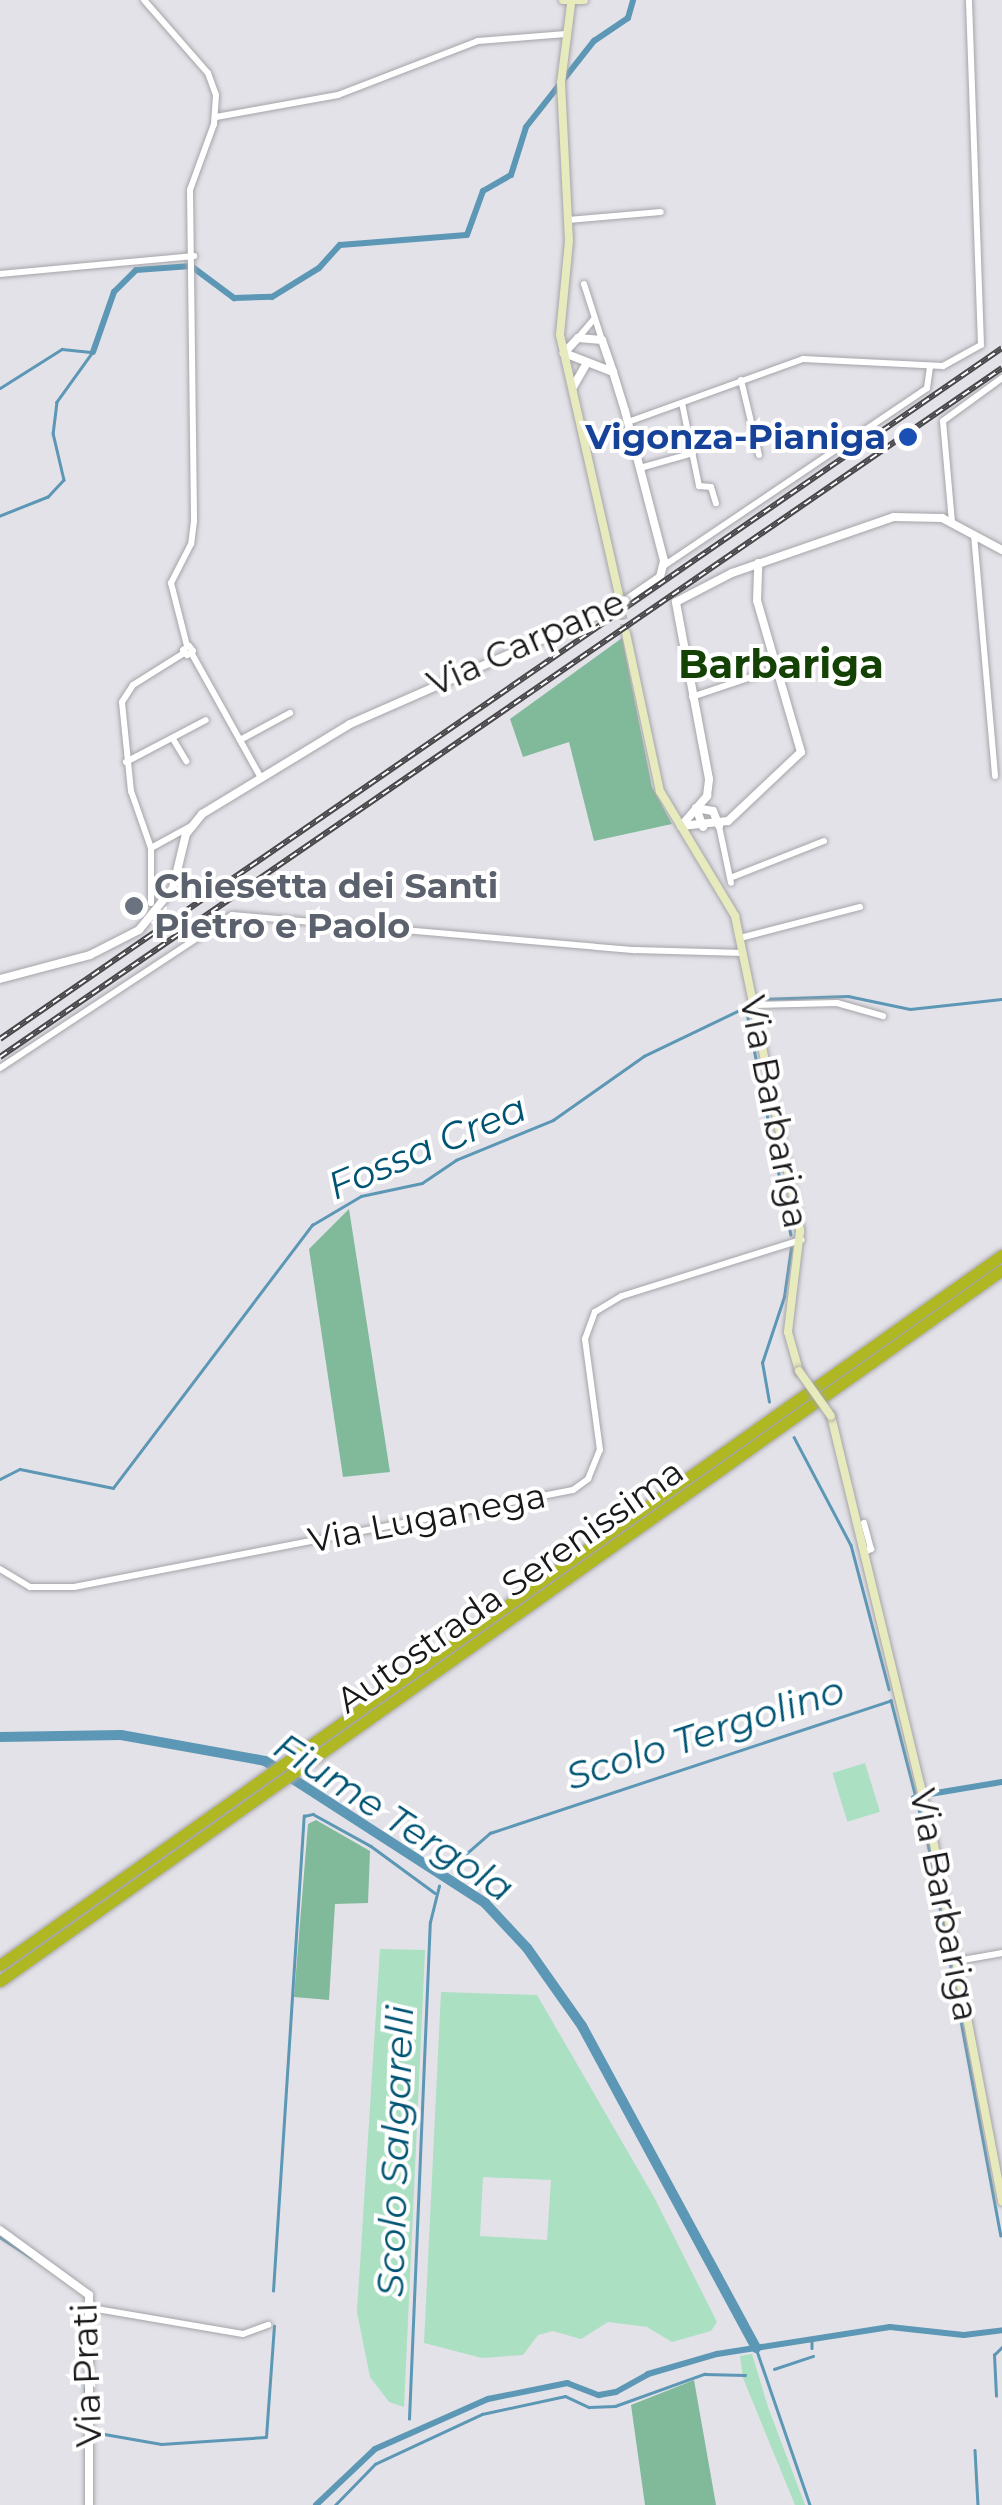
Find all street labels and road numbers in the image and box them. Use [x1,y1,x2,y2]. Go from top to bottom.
street label: Via Carpane [421,581,631,705]
street label: Via Barbariga [731,992,817,1232]
street label: Autostrada Serenissima [329,1450,691,1722]
street label: Via Luganega [305,1474,549,1562]
street label: Via Barbariga [901,1785,987,2025]
street label: Via Prati [63,2302,111,2448]

